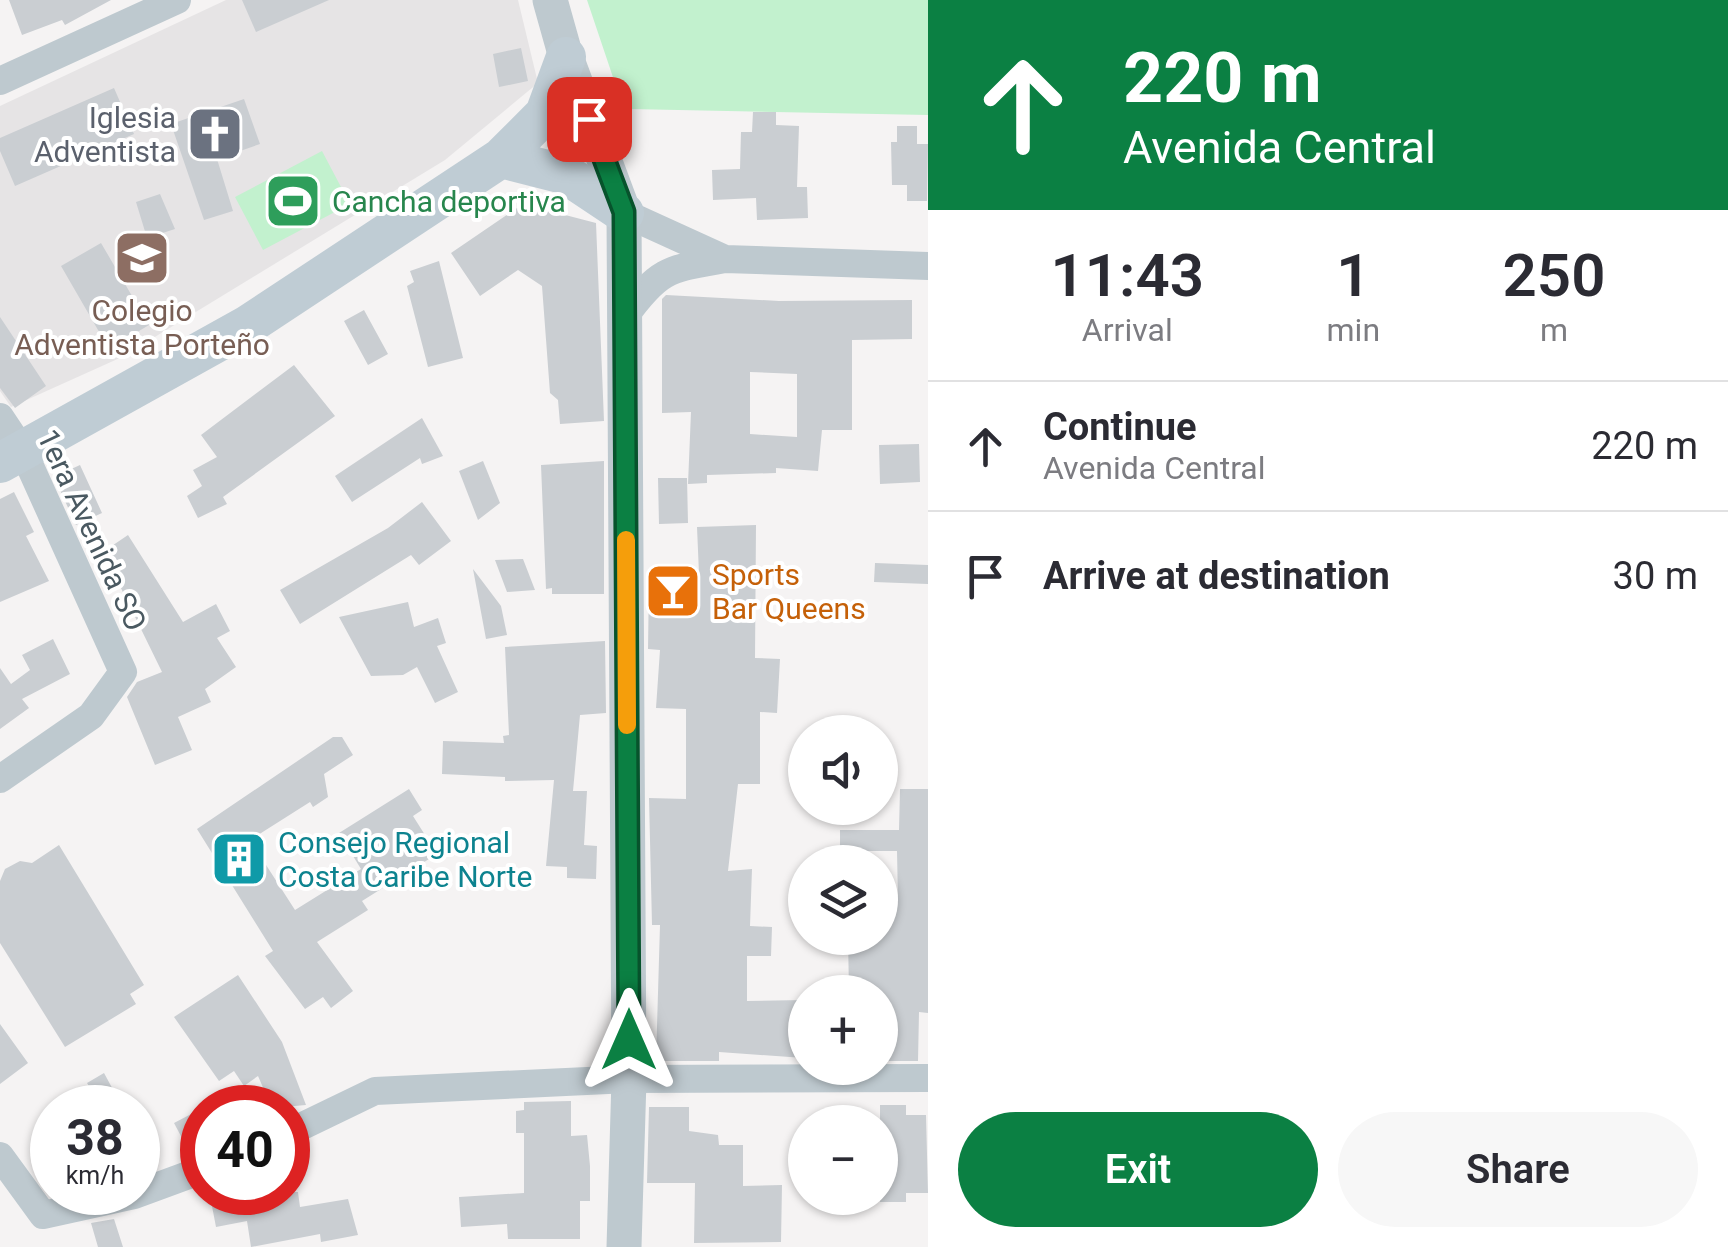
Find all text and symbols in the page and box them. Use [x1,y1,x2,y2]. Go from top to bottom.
text: 220 m [1123,37,1322,119]
icon: ahead [958,40,1088,170]
pin [547,77,632,162]
icon: arrive [562,92,617,147]
place label: Iglesia Adventista [34,100,176,169]
church icon: Iglesia Adventista [185,104,245,164]
text: Avenida Central [1123,121,1436,174]
sports icon: Cancha deportiva [263,171,323,231]
place label: Cancha deportiva [332,184,566,219]
school or university icon: Colegio Adventista Porteño [112,228,172,288]
text: 11:43 [1051,240,1204,311]
text: 1 [1336,240,1370,311]
text: 250 [1503,240,1605,311]
place label: Colegio Adventista Porteño [14,293,270,362]
text: Arrival [1082,311,1173,349]
text: min [1327,311,1380,349]
text: m [1540,311,1568,349]
text: Continue [1043,405,1197,449]
icon: ahead [958,419,1013,474]
street label: 1era Avenida SO [30,424,154,636]
text: 220 m [1591,424,1698,468]
text: Avenida Central [1043,449,1266,487]
icon: arrive [958,549,1013,604]
text: Arrive at destination [1043,554,1390,598]
text: 30 m [1613,554,1698,598]
place label: Sports Bar Queens [712,557,866,626]
bar icon: Sports Bar Queens [643,561,703,621]
map controls [788,715,898,1215]
button: sound [788,715,898,825]
place label: Consejo Regional Costa Caribe Norte [278,825,532,894]
building icon: Consejo Regional Costa Caribe Norte [209,829,269,889]
button: layers [788,845,898,955]
button: + [788,975,898,1085]
position arrow [577,988,681,1092]
speed limit sign: 40 [180,1085,310,1215]
button: − [788,1105,898,1215]
text: 38 [66,1109,124,1167]
button: Exit [958,1112,1318,1227]
button: Share [1338,1112,1698,1227]
text: km/h [66,1161,124,1190]

